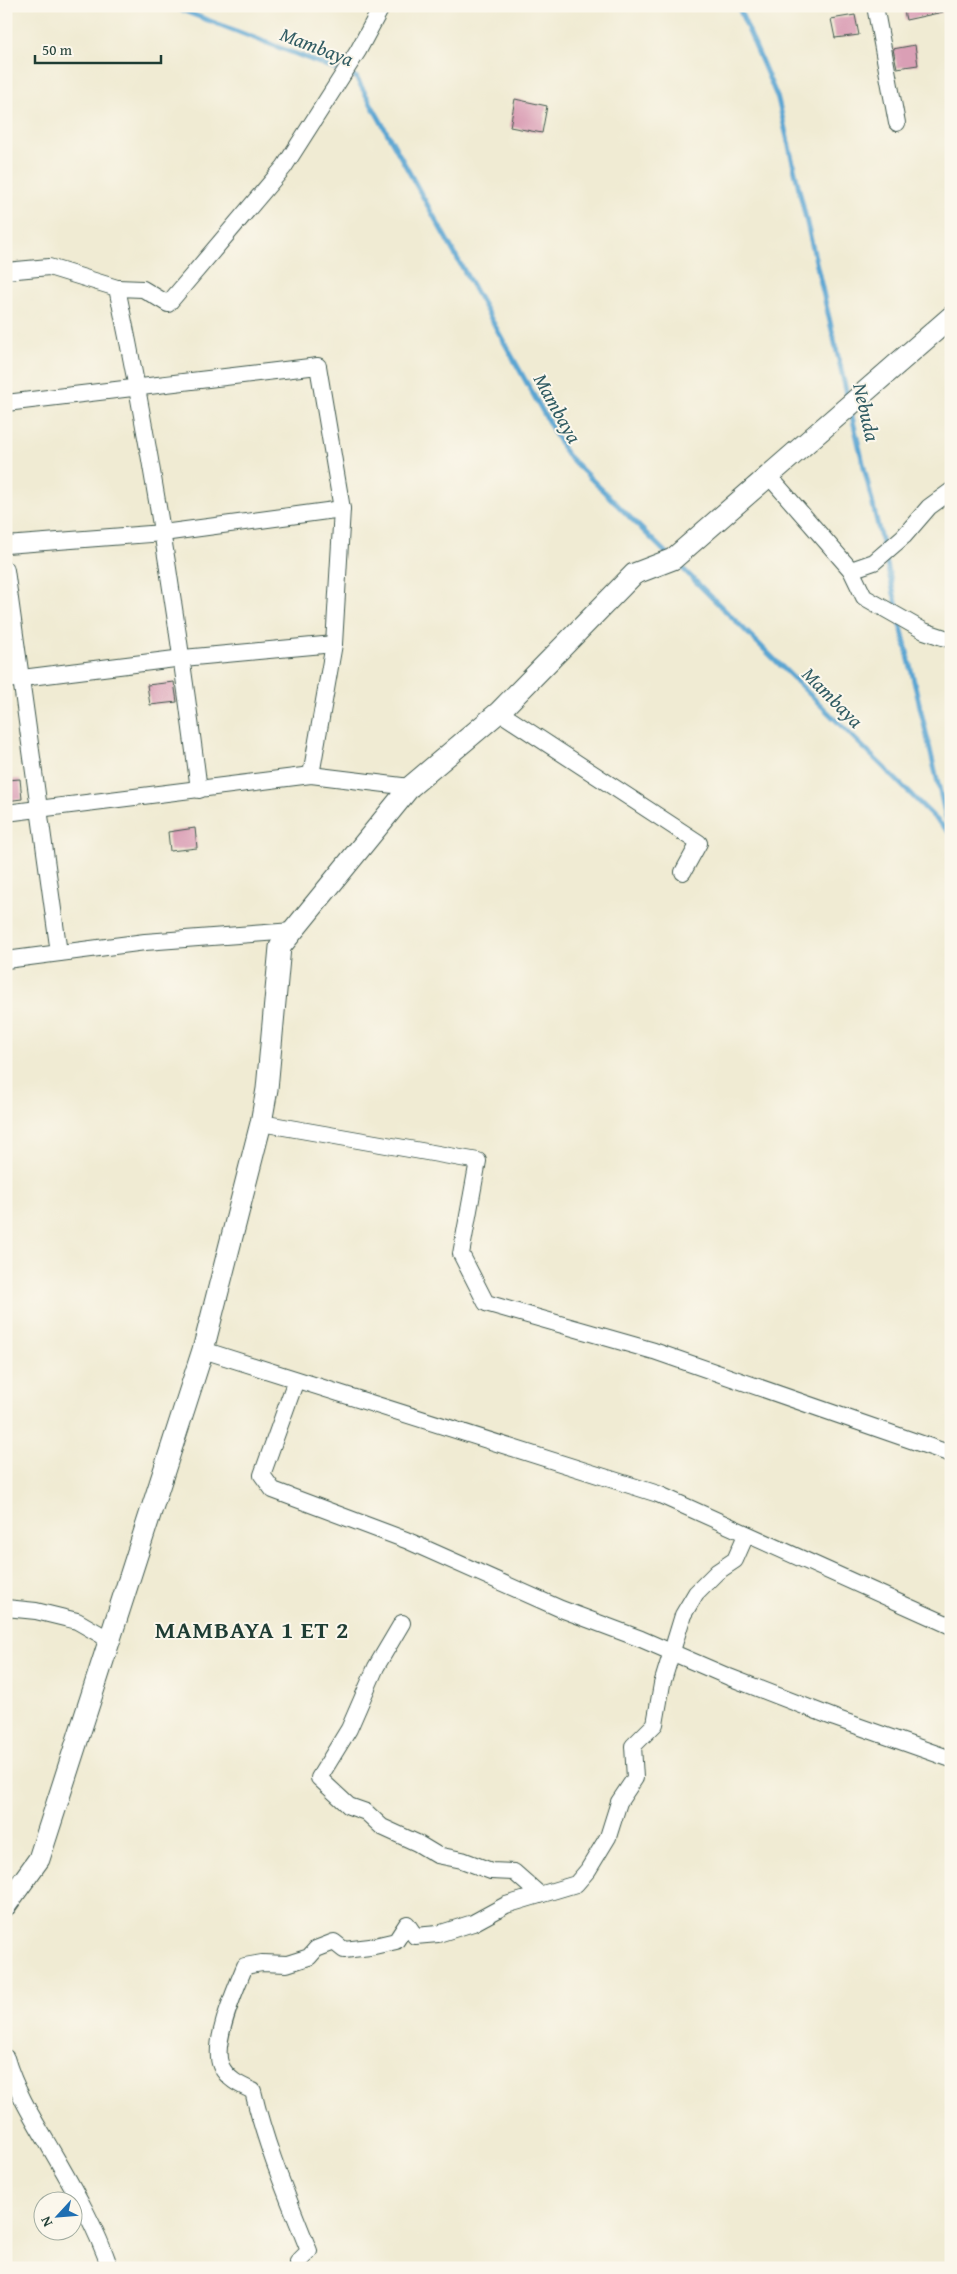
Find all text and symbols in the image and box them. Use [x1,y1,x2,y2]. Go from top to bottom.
water label: Mambaya [276,19,358,73]
scale bar [35,32,161,64]
text: 50 m [42,39,73,60]
water label: Mambaya [527,368,589,449]
water label: Nebuda [846,379,888,445]
water label: Mambaya [796,660,871,735]
district label: MAMBAYA 1 ET 2 [155,1612,349,1647]
north arrow [32,2192,82,2242]
text: N [35,2213,57,2230]

